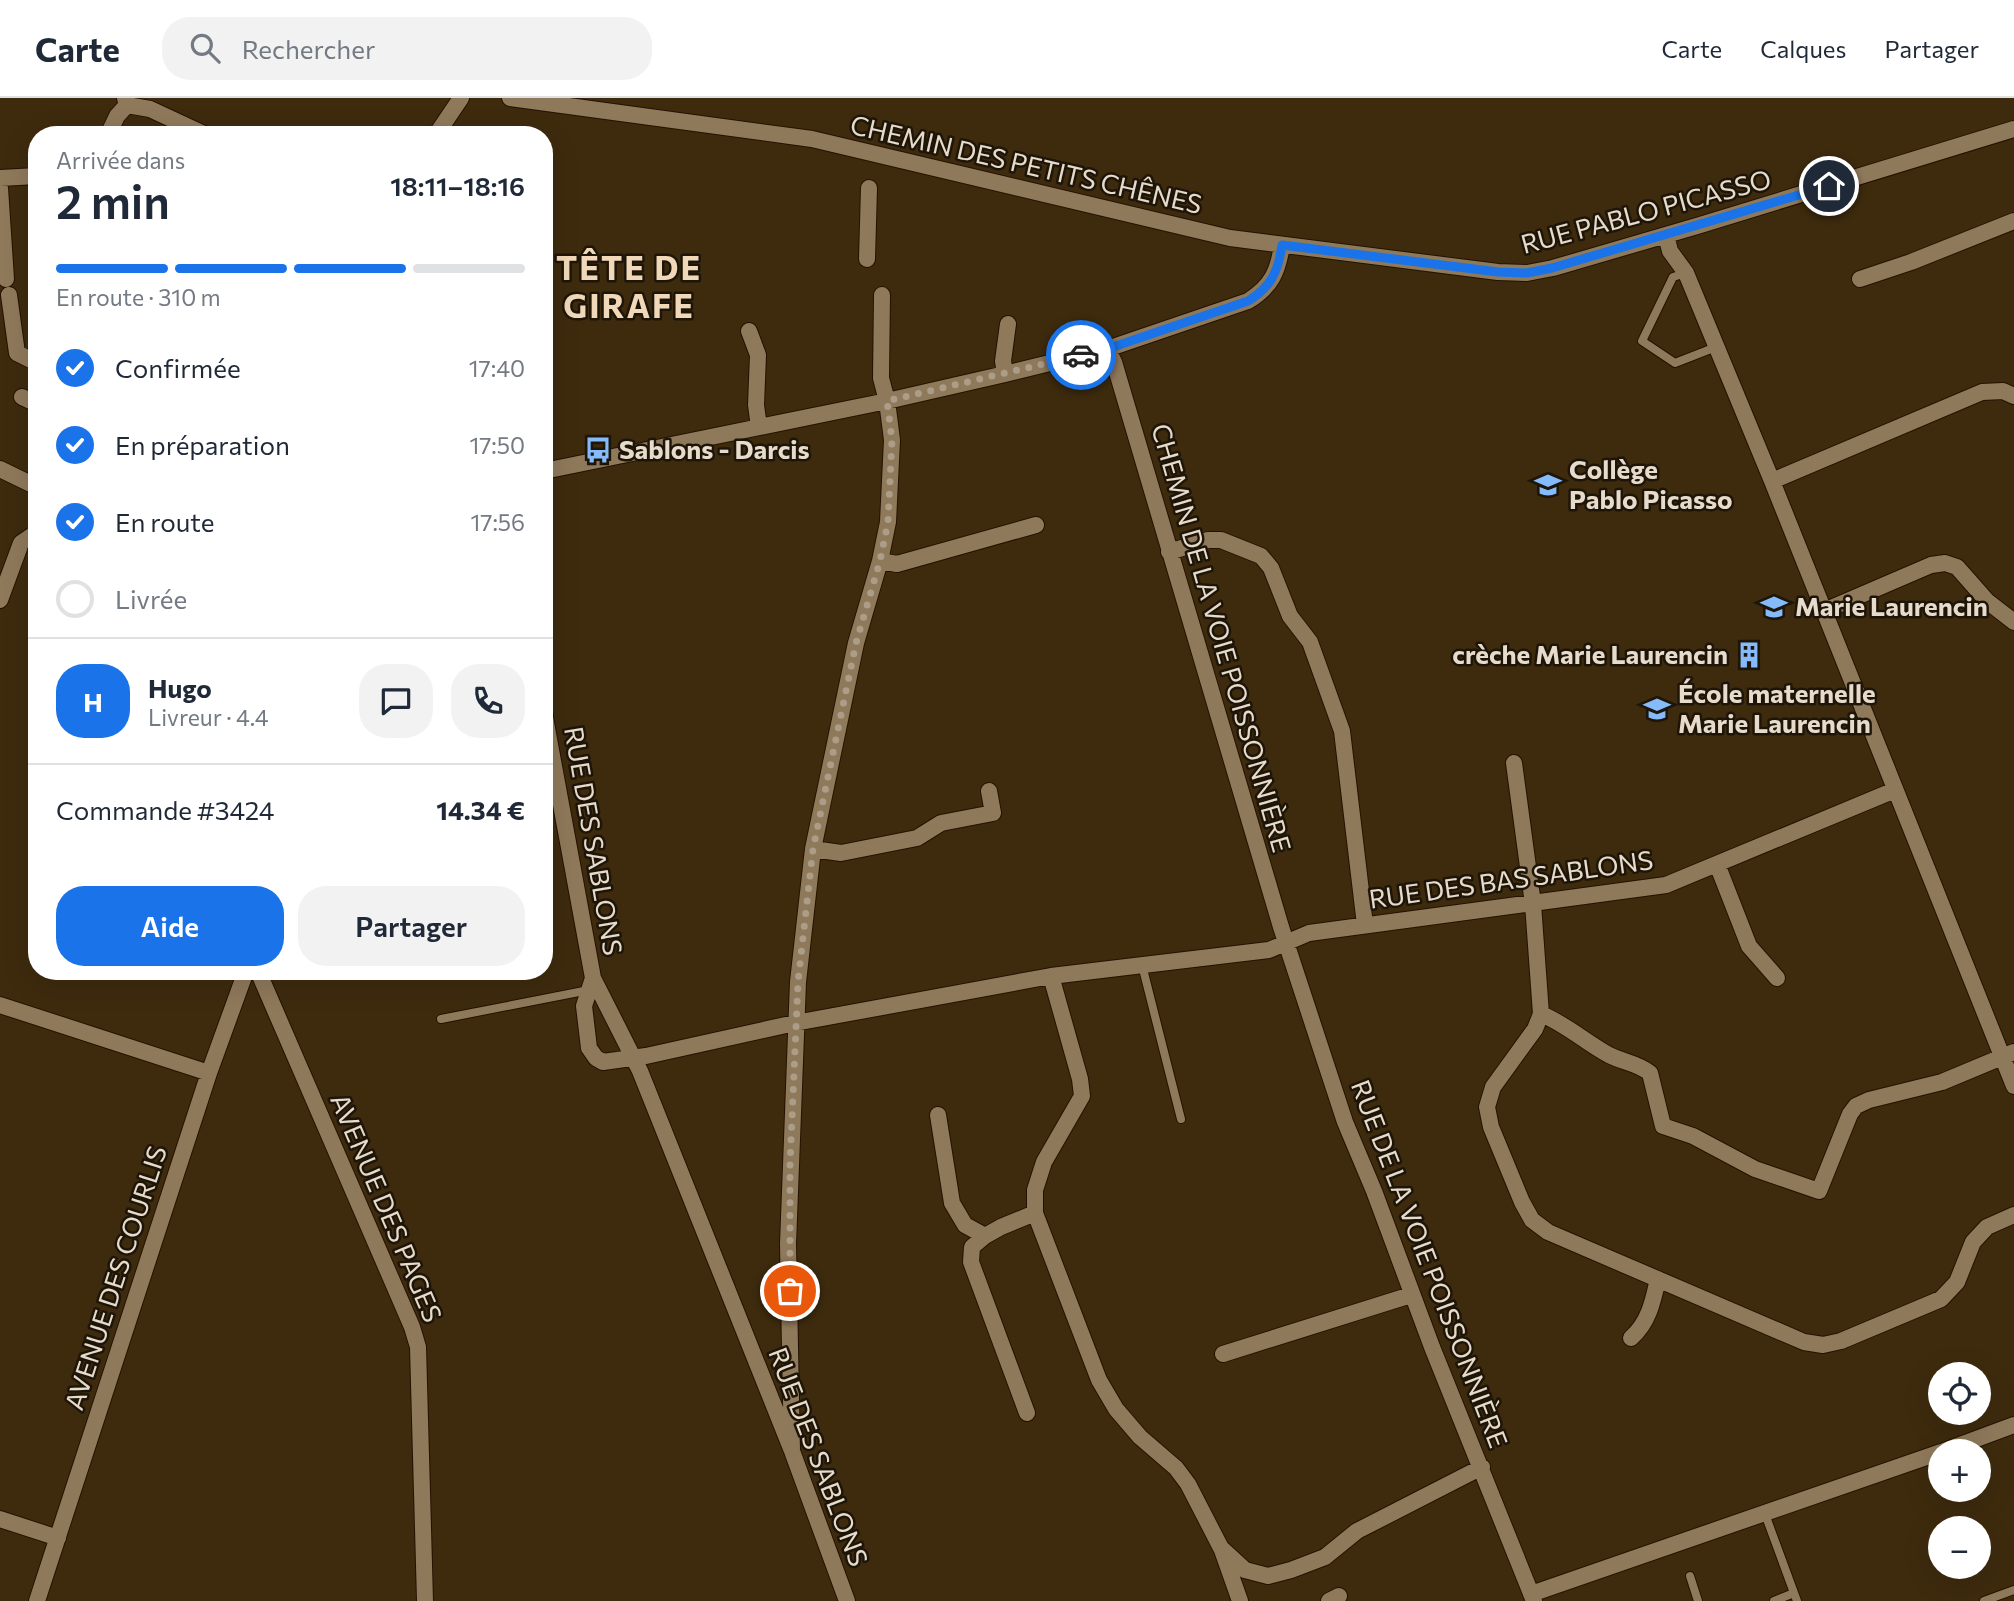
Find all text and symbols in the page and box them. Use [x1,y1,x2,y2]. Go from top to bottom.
search box [162,17,652,80]
text: Carte [35,28,120,69]
icon: search [186,29,224,67]
text: Rechercher [242,33,375,64]
text: Carte [1661,34,1722,63]
text: Calques [1760,34,1846,63]
text: Partager [1884,34,1979,63]
street label: CHEMIN DES PETITS CHÊNES [848,108,1205,219]
text: Arrivée dans [56,146,185,174]
pin [1799,156,1859,216]
street label: RUE PABLO PICASSO [1517,162,1774,259]
icon: home [1810,167,1848,205]
text: 18:11–18:16 [390,170,525,201]
text: 2 min [56,172,170,228]
district label: TÊTE DE GIRAFE [556,246,702,325]
text: En route · 310 m [56,283,221,311]
courier [1046,320,1116,390]
icon: car [1062,336,1100,374]
icon: check [56,349,94,387]
text: Confirmée [115,352,241,383]
text: 17:40 [469,354,525,382]
street label: CHEMIN DE LA VOIE POISSONNIÈRE [1146,420,1299,855]
icon: check [56,426,94,464]
text: En préparation [115,429,290,460]
text: 17:50 [469,431,525,459]
place label: Sablons - Darcis [619,433,810,464]
bus stop icon: Sablons - Darcis [583,435,613,465]
place label: Collège Pablo Picasso [1569,453,1733,514]
school or university icon: Collège Pablo Picasso [1533,470,1563,500]
icon: check [56,503,94,541]
text: En route [115,506,215,537]
text: 17:56 [470,508,525,536]
text: Livrée [115,583,187,614]
place label: Marie Laurencin [1795,590,1988,621]
school or university icon: Marie Laurencin [1759,592,1789,622]
place label: crèche Marie Laurencin [1452,638,1728,669]
building icon: crèche Marie Laurencin [1734,640,1764,670]
button: chat [359,664,433,738]
button: phone [451,664,525,738]
text: Hugo [148,672,212,703]
place label: École maternelle Marie Laurencin [1678,677,1876,738]
text: H [83,686,103,717]
school or university icon: École maternelle Marie Laurencin [1642,694,1672,724]
text: Livreur · 4.4 [148,703,269,731]
street label: RUE DES SABLONS [559,724,630,957]
text: Commande #3424 [56,794,274,825]
text: 14.34 € [436,794,525,825]
street label: RUE DES BAS SABLONS [1367,843,1655,914]
button: Aide [56,886,284,966]
button: Partager [298,886,525,966]
street label: RUE DE LA VOIE POISSONNIÈRE [1346,1075,1515,1452]
street label: AVENUE DES PAGES [325,1089,450,1326]
street label: AVENUE DES COURLIS [57,1141,172,1414]
pin [760,1261,820,1321]
icon: bag [771,1272,809,1310]
street label: RUE DES SABLONS [763,1343,875,1570]
map controls [1928,1362,1991,1579]
button: locate [1928,1362,1991,1425]
button: + [1928,1439,1991,1502]
button: − [1928,1516,1991,1579]

